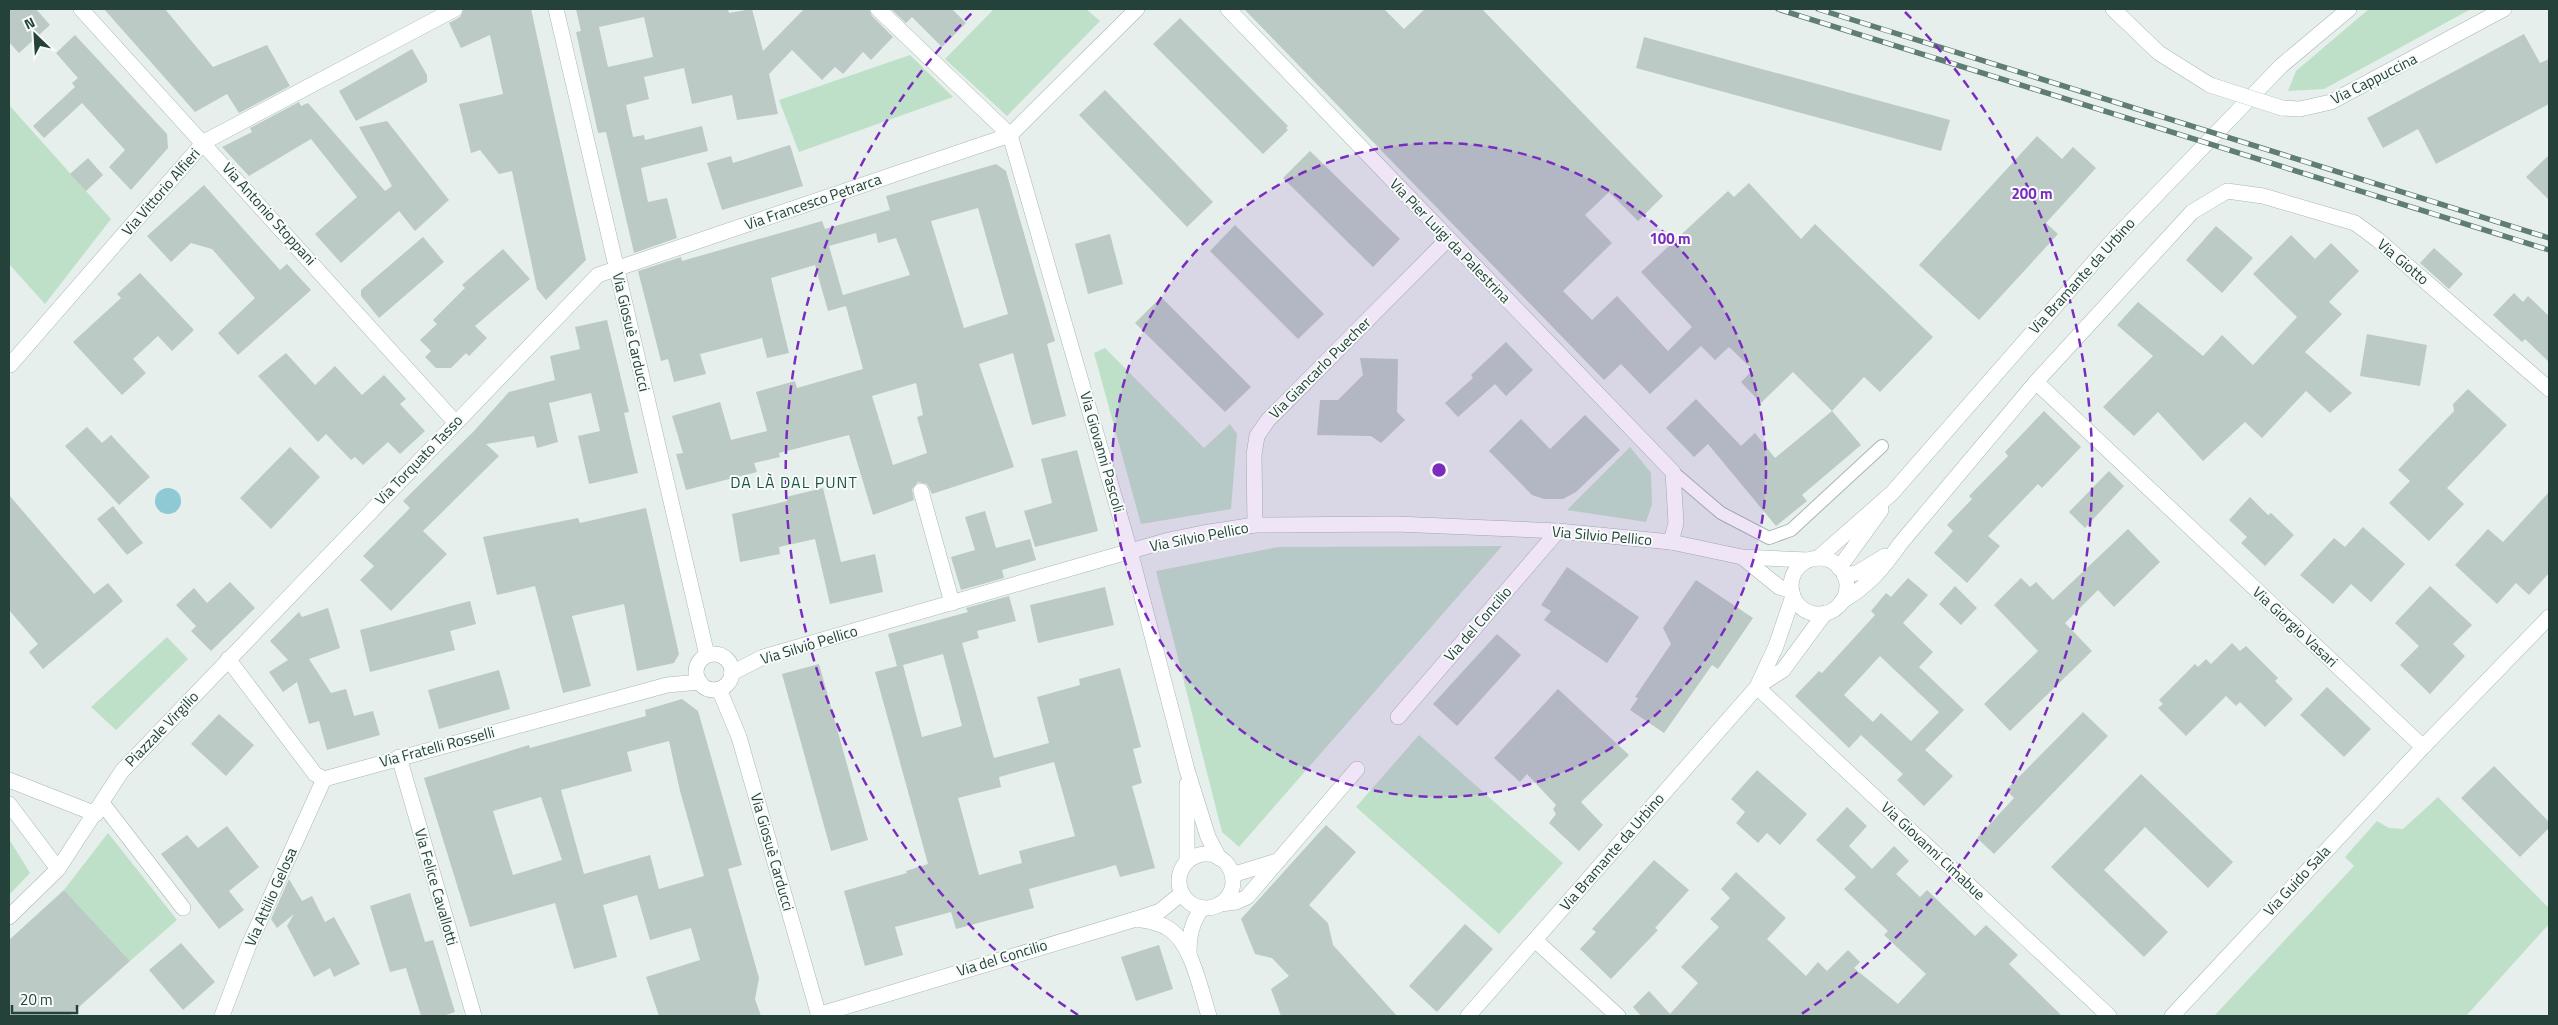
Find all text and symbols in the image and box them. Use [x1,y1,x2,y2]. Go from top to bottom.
north arrow [10,10,60,60]
text: N [20,11,38,34]
street label: Via Cappuccina [2327,47,2421,110]
street label: Via Vittorio Alfieri [116,143,205,241]
street label: Via Antonio Stoppani [217,157,322,270]
street label: Via Francesco Petrarca [741,167,885,236]
street label: Via Pier Luigi da Palestrina [1384,173,1517,309]
text: 200 m [2011,182,2053,205]
street label: Via Bramante da Urbino [2023,212,2140,339]
text: 100 m [1649,227,1691,250]
street label: Via Giotto [2372,233,2434,290]
street label: Via Giosuè Carducci [607,270,656,394]
street label: Via Giancarlo Puecher [1263,311,1376,424]
street label: Via Giovanni Pascoli [1074,389,1131,515]
street label: Via Torquato Tasso [369,409,468,510]
centre of rings [1430,461,1448,479]
district label: DA LÀ DAL PUNT [730,470,858,494]
street label: Via Silvio Pellico [1147,516,1250,557]
street label: Via Silvio Pellico [1551,520,1653,551]
street label: Via del Concilio [1438,581,1517,667]
street label: Via Giorgio Vasari [2247,581,2343,672]
street label: Via Silvio Pellico [757,619,860,670]
street label: Piazzale Virgilio [119,685,204,772]
street label: Via Fratelli Rosselli [377,720,497,773]
street label: Via Bramante da Urbino [1554,788,1669,916]
street label: Via Giosuè Carducci [745,790,800,914]
street label: Via Giovanni Cimabue [1876,796,1991,905]
street label: Via Felice Cavallotti [409,826,464,948]
street label: Via Guido Sala [2258,840,2336,921]
street label: Via Attilio Gelosa [238,843,303,950]
street label: Via del Concilio [954,933,1050,982]
scale bar [12,982,78,1014]
text: 20 m [20,988,53,1011]

